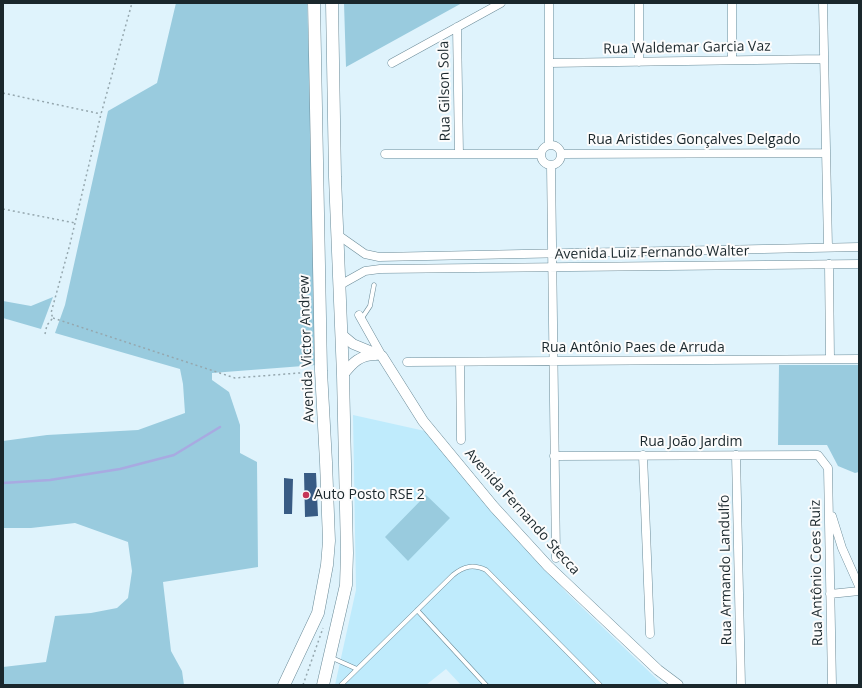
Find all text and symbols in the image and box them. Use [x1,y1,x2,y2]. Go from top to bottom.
street label: Rua Waldemar Garcia Vaz [603,38,771,58]
street label: Rua Gilson Sola [436,41,454,141]
street label: Rua Aristides Gonçalves Delgado [588,132,800,148]
street label: Avenida Luiz Fernando Walter [555,243,749,263]
street label: Avenida Victor Andrew [296,275,318,423]
street label: Rua Antônio Paes de Arruda [541,340,725,356]
street label: Rua João Jardim [640,434,742,450]
street label: Avenida Fernando Stecca [461,445,583,579]
place label: Auto Posto RSE 2 [314,487,425,503]
marker: Auto Posto RSE 2 [301,490,311,500]
street label: Rua Armando Landulfo [716,495,736,645]
street label: Rua Antônio Coes Ruiz [807,500,827,646]

